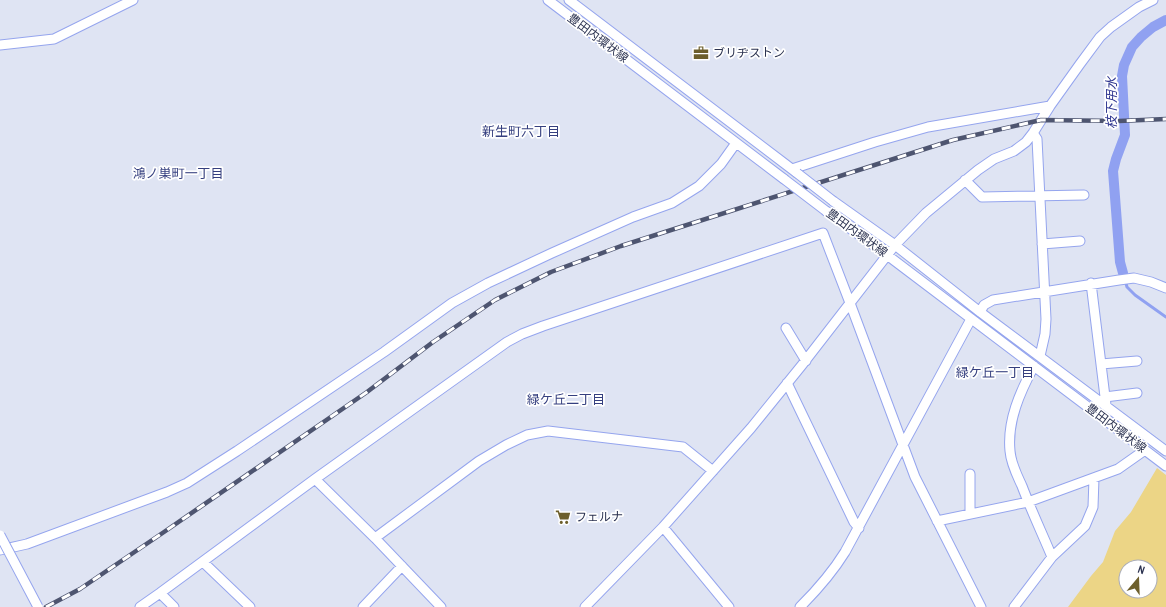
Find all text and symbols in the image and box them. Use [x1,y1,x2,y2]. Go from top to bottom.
street label: 豊田内環状線 [564,10,632,66]
office icon: ブリヂストン [692,44,710,62]
place label: ブリヂストン [713,45,785,61]
water label: 枝下用水 [1103,75,1120,129]
district label: 新生町六丁目 [482,123,560,140]
district label: 鴻ノ巣町一丁目 [132,165,224,182]
street label: 豊田内環状線 [823,205,891,261]
district label: 緑ケ丘一丁目 [956,364,1034,381]
district label: 緑ケ丘二丁目 [527,391,605,408]
street label: 豊田内環状線 [1082,400,1150,456]
supermarket icon: フェルナ [554,508,572,526]
place label: フェルナ [575,509,623,525]
north arrow [1118,559,1158,599]
text: N [1136,562,1147,577]

